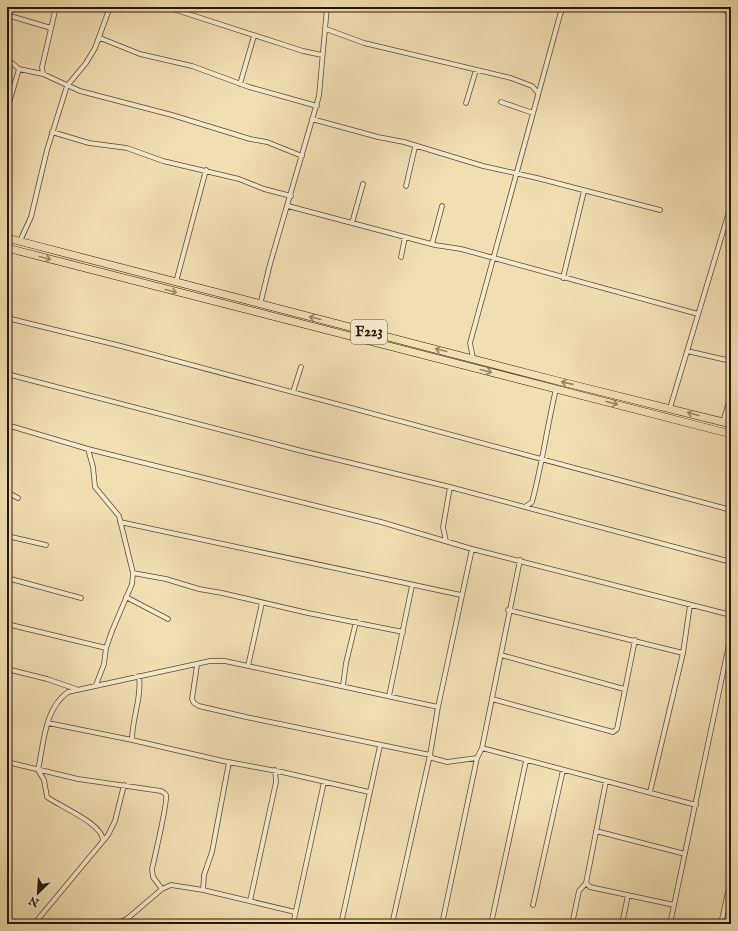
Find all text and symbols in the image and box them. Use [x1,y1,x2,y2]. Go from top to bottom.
one-way arrow [38,255,51,262]
one-way arrow [164,288,177,295]
one-way arrow [309,314,322,322]
road number: F223 [351,320,387,344]
one-way arrow [435,346,448,353]
one-way arrow [480,368,493,376]
one-way arrow [561,379,574,387]
one-way arrow [606,400,619,408]
one-way arrow [687,410,700,417]
north arrow [18,873,58,913]
text: N [26,893,42,910]

